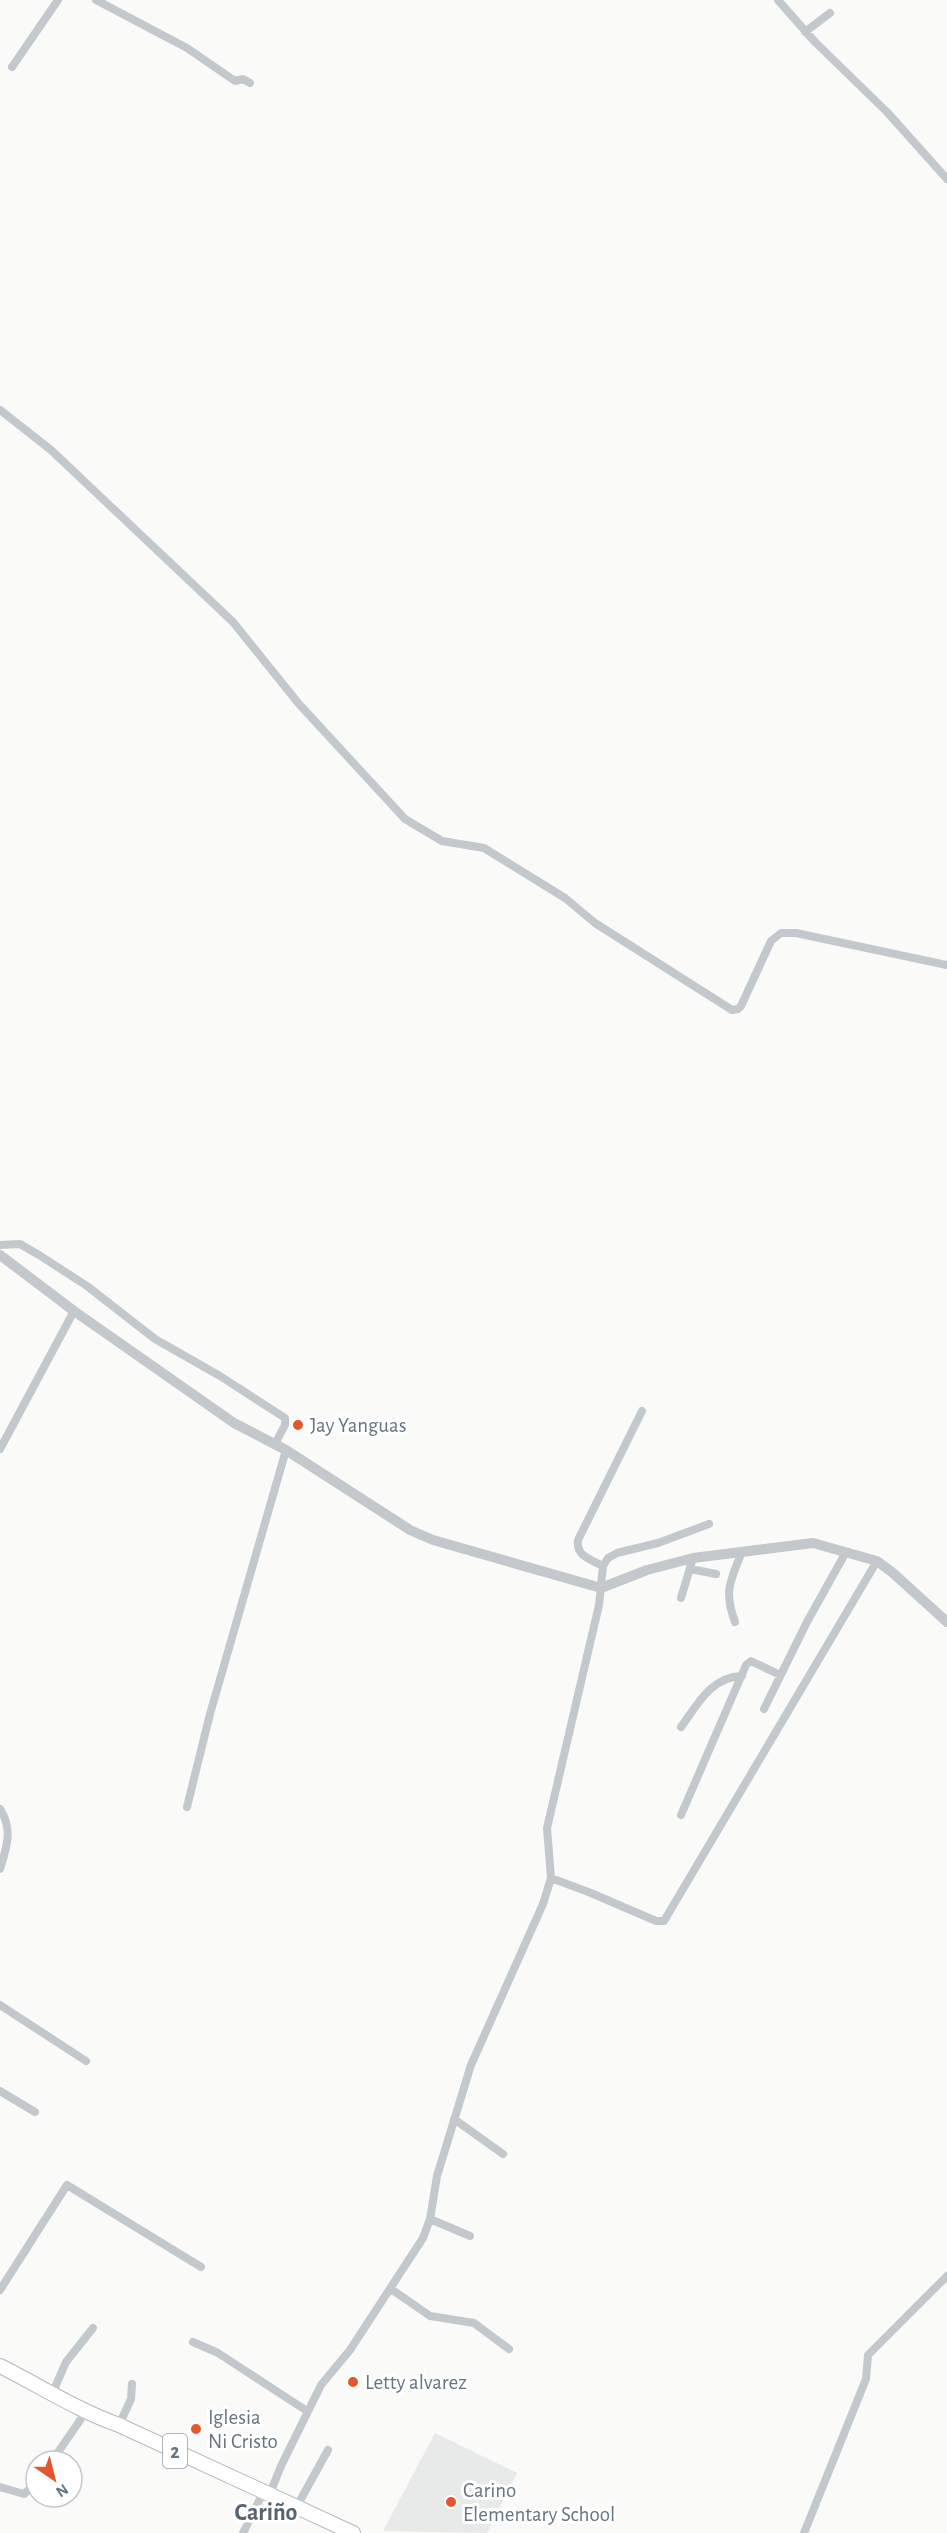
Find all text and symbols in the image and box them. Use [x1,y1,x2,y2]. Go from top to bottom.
place label: Jay Yanguas [310,1415,406,1436]
marker: Jay Yanguas [291,1418,305,1432]
place label: Letty alvarez [365,2372,467,2393]
marker: Letty alvarez [346,2375,360,2389]
place label: Iglesia Ni Cristo [208,2407,278,2452]
marker: Iglesia Ni Cristo [189,2422,203,2436]
road number: 2 [163,2434,187,2468]
north arrow [24,2449,84,2509]
place label: Carino Elementary School [463,2480,615,2525]
text: N [53,2481,71,2500]
marker: Carino Elementary School [444,2495,458,2509]
district label: Cariño [235,2501,298,2525]

